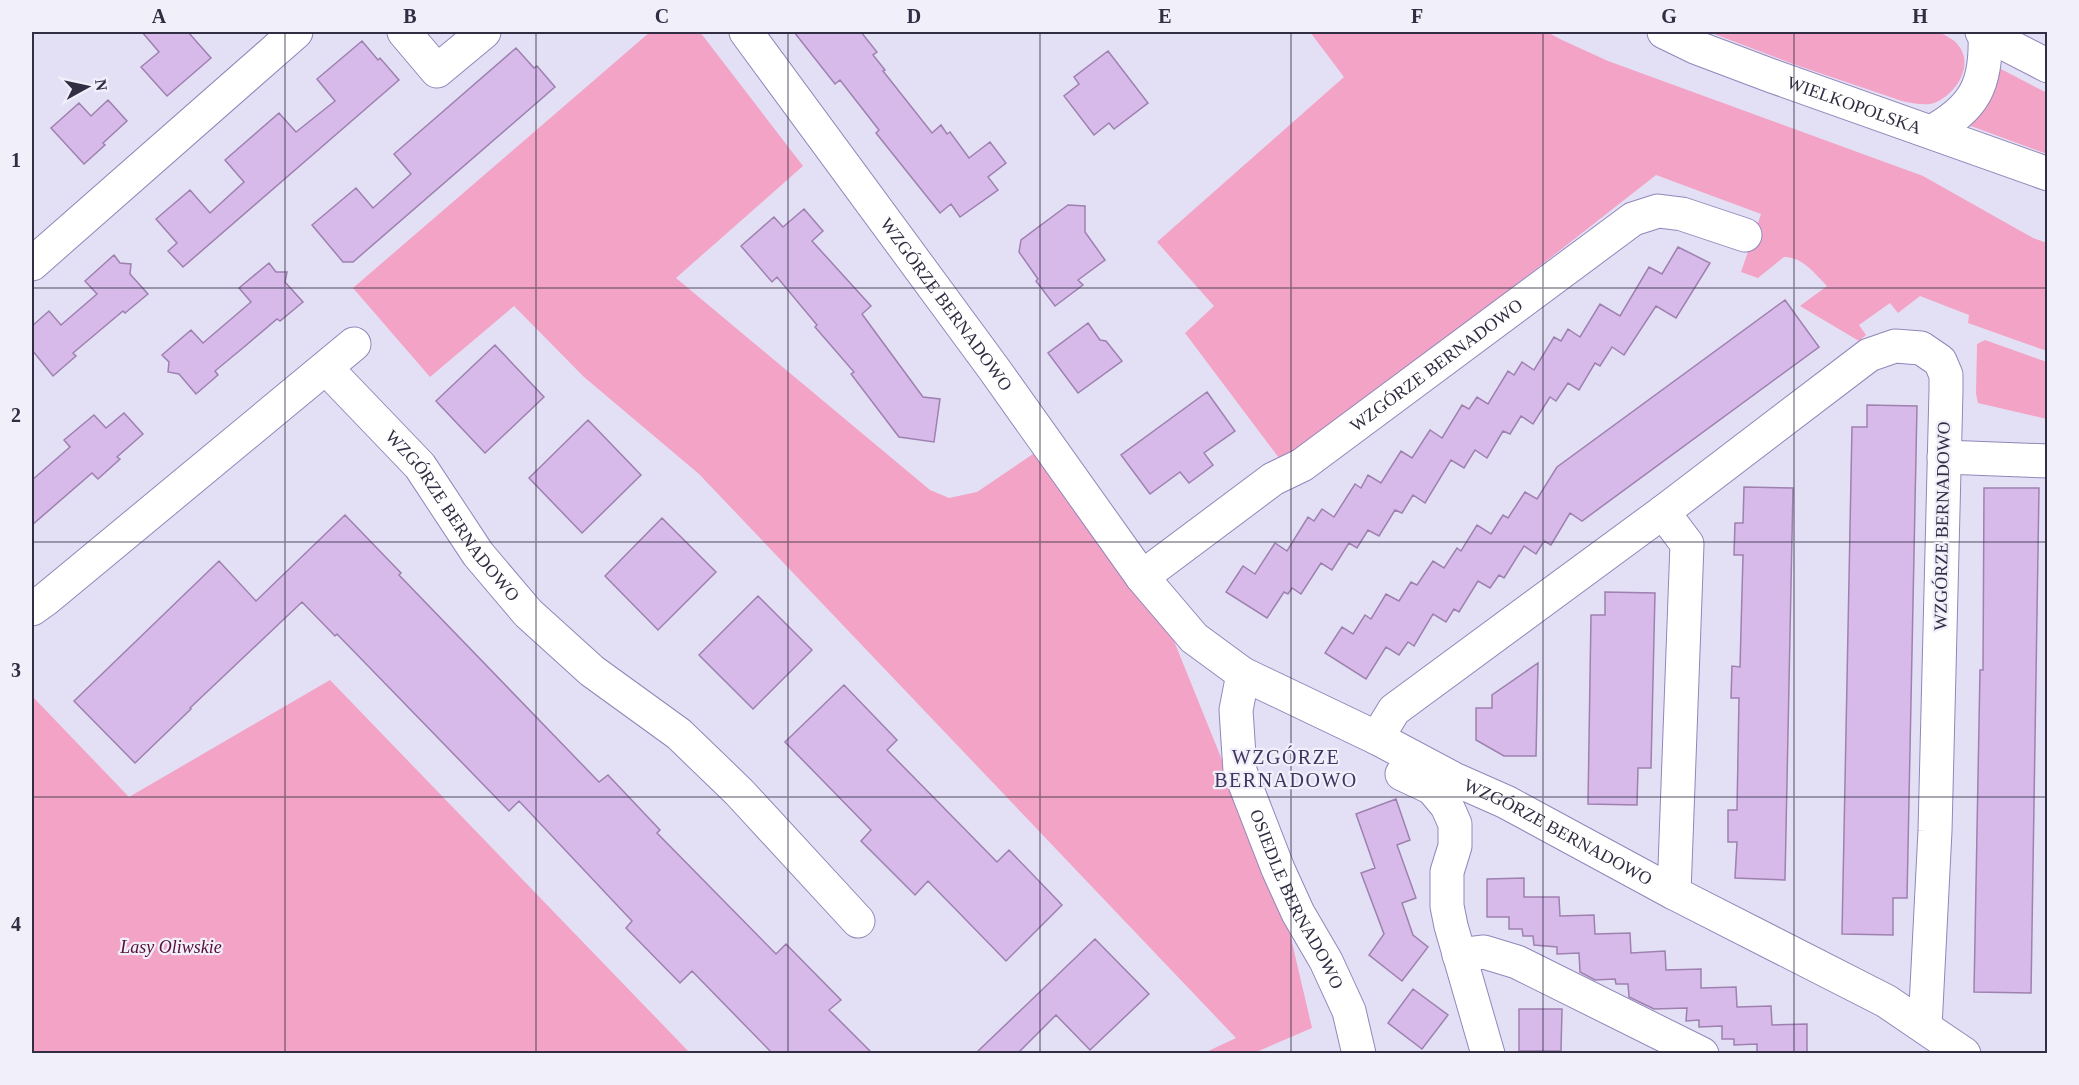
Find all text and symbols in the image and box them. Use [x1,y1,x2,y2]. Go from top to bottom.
text: A [152,5,167,27]
text: B [403,5,417,27]
text: C [655,5,669,27]
text: D [907,5,921,27]
text: E [1158,5,1172,27]
text: F [1411,5,1423,27]
text: G [1661,5,1677,27]
text: H [1912,5,1928,27]
north arrow [57,57,117,117]
street label: WIELKOPOLSKA [1784,72,1924,138]
text: N [92,78,111,92]
text: 1 [11,149,21,171]
street label: WZGÓRZE BERNADOWO [876,214,1016,395]
street label: WZGÓRZE BERNADOWO [1346,295,1526,436]
text: 2 [11,404,21,426]
street label: WZGÓRZE BERNADOWO [1929,421,1954,631]
street label: WZGÓRZE BERNADOWO [381,426,524,605]
text: 3 [11,659,21,681]
district label: WZGÓRZE BERNADOWO [1214,745,1358,791]
street label: WZGÓRZE BERNADOWO [1461,775,1656,889]
street label: OSIEDLE BERNADOWO [1246,806,1347,992]
text: 4 [11,913,21,935]
park label: Lasy Oliwskie [119,937,222,957]

